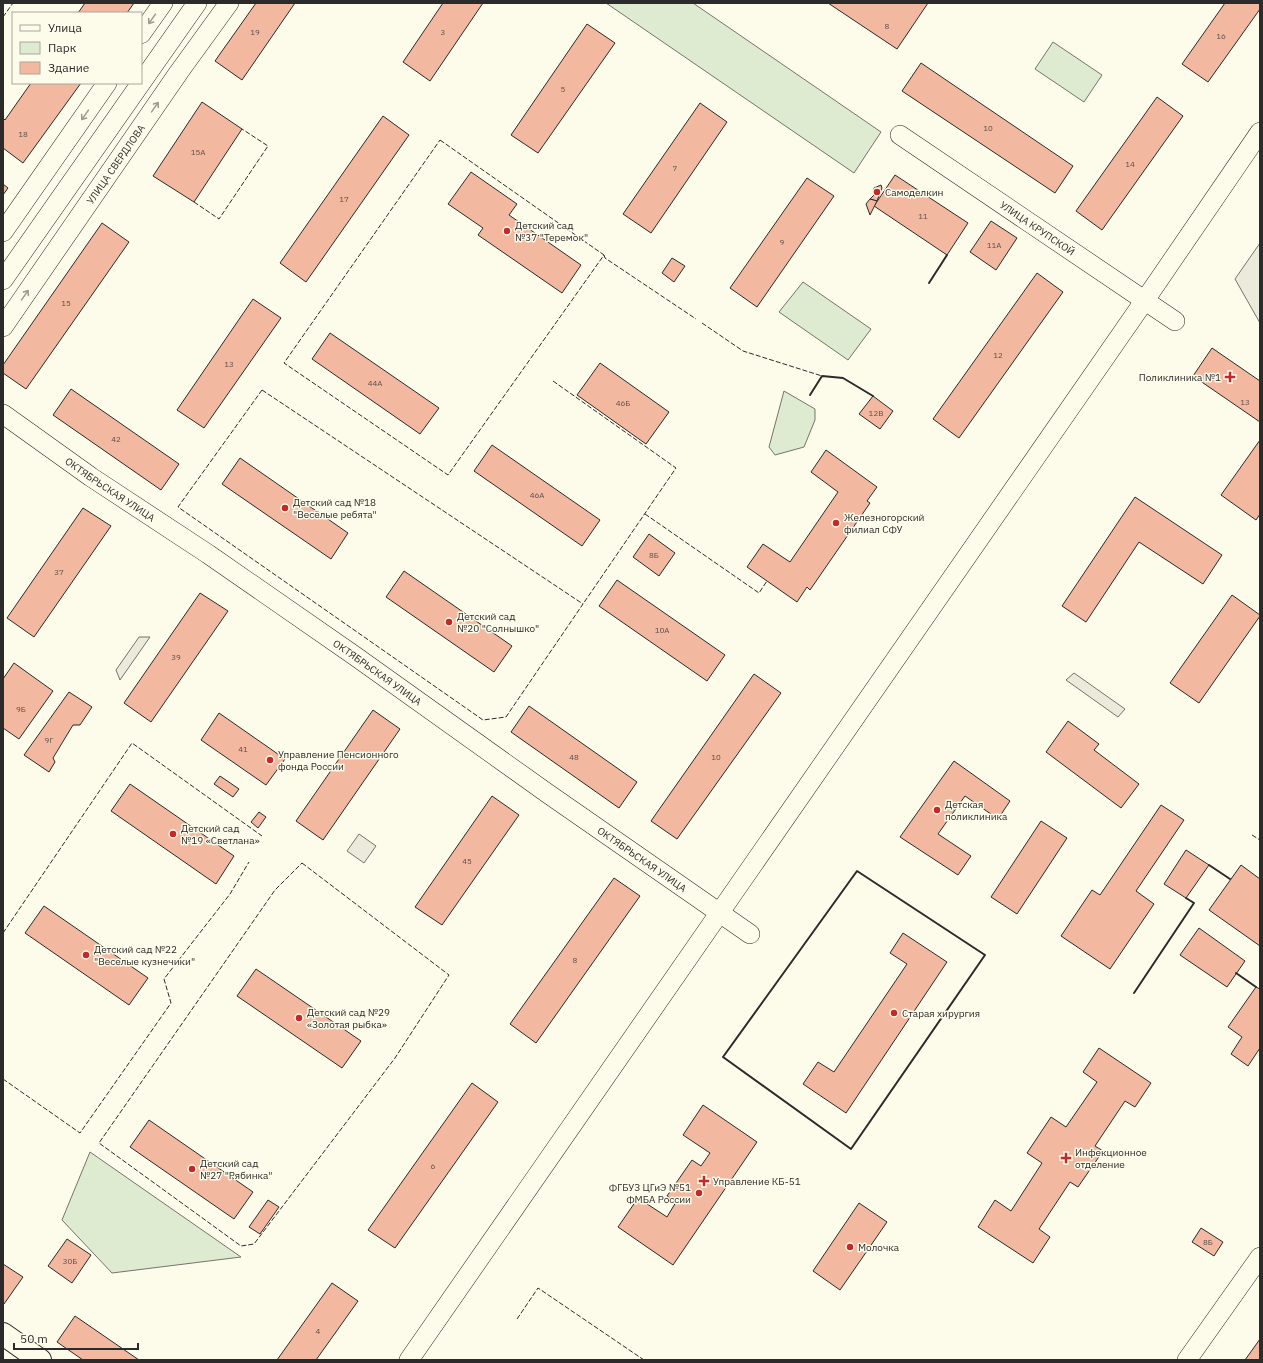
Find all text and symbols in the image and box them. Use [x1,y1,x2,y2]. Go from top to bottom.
legend [12,12,142,84]
one-way arrow [148,13,156,24]
text: Улица [48,20,82,35]
house number: 8 [885,21,890,31]
house number: 19 [250,27,260,37]
house number: 3 [441,27,446,37]
house number: 16 [1216,31,1226,41]
text: Парк [48,40,77,55]
text: Здание [48,60,90,75]
house number: 5 [561,84,566,94]
one-way arrow [151,102,159,113]
one-way arrow [81,109,89,120]
street label: УЛИЦА СВЕРДЛОВА [84,122,148,207]
house number: 10 [983,123,993,133]
house number: 18 [18,129,28,139]
house number: 15А [191,147,205,157]
house number: 14 [1125,159,1135,169]
house number: 7 [673,163,678,173]
place label: Самоделкин [885,186,944,199]
marker: Самоделкин [872,187,882,197]
house number: 17 [339,194,349,204]
street label: УЛИЦА КРУПСКОЙ [997,198,1077,258]
house number: 11 [918,211,928,221]
place label: Детский сад №37 "Теремок" [515,219,588,244]
marker: Детский сад №37 "Теремок" [502,226,512,236]
house number: 9 [780,237,785,247]
house number: 11А [987,240,1001,250]
one-way arrow [21,289,29,300]
house number: 15 [61,298,71,308]
house number: 12 [993,350,1003,360]
house number: 13 [224,359,234,369]
place label: Поликлиника №1 [1139,371,1221,384]
marker: Поликлиника №1 [1224,371,1236,383]
house number: 44А [368,378,382,388]
house number: 13 [1240,397,1250,407]
house number: 46Б [616,398,630,408]
house number: 12В [869,408,883,418]
house number: 42 [111,434,121,444]
street label: ОКТЯБРЬСКАЯ УЛИЦА [62,455,158,525]
house number: 46А [530,490,544,500]
place label: Детский сад №18 "Весёлые ребята" [293,496,377,521]
marker: Детский сад №18 "Весёлые ребята" [280,503,290,513]
place label: Железногорский филиал СФУ [844,511,925,536]
marker: Железногорский филиал СФУ [831,518,841,528]
house number: 8Б [649,550,659,560]
house number: 37 [54,567,64,577]
place label: Детский сад №20 "Солнышко" [457,610,539,635]
marker: Детский сад №20 "Солнышко" [444,617,454,627]
house number: 10А [655,625,669,635]
street label: ОКТЯБРЬСКАЯ УЛИЦА [330,637,425,709]
house number: 39 [171,652,181,662]
house number: 9Б [16,704,26,714]
house number: 9Г [45,735,53,745]
house number: 41 [238,744,248,754]
place label: Управление Пенсионного фонда России [278,748,399,773]
house number: 48 [569,752,579,762]
house number: 10 [711,752,721,762]
marker: Управление Пенсионного фонда России [265,755,275,765]
place label: Детская поликлиника [945,798,1008,823]
marker: Детская поликлиника [932,805,942,815]
place label: Детский сад №19 «Светлана» [181,822,260,847]
street label: ОКТЯБРЬСКАЯ УЛИЦА [595,824,690,895]
marker: Детский сад №19 «Светлана» [168,829,178,839]
house number: 45 [462,856,472,866]
place label: Детский сад №22 "Веселые кузнечики" [94,943,195,968]
marker: Детский сад №22 "Веселые кузнечики" [81,950,91,960]
house number: 8 [573,955,578,965]
place label: Детский сад №29 «Золотая рыбка» [307,1006,390,1031]
place label: Старая хирургия [902,1007,980,1020]
marker: Старая хирургия [889,1008,899,1018]
marker: Детский сад №29 «Золотая рыбка» [294,1013,304,1023]
place label: Инфекционное отделение [1075,1146,1147,1171]
marker: Инфекционное отделение [1060,1152,1072,1164]
place label: Детский сад №27 "Рябинка" [200,1157,272,1182]
house number: 6 [431,1161,436,1171]
marker: Детский сад №27 "Рябинка" [187,1164,197,1174]
marker: Управление КБ-51 [698,1175,710,1187]
place label: Управление КБ-51 [713,1175,801,1188]
place label: ФГБУЗ ЦГиЭ №51 ФМБА России [609,1181,691,1206]
marker: ФГБУЗ ЦГиЭ №51 ФМБА России [694,1188,704,1198]
house number: 8Б [1203,1237,1213,1247]
place label: Молочка [858,1241,900,1254]
marker: Молочка [845,1242,855,1252]
house number: 30Б [63,1256,77,1266]
scale bar [14,1325,138,1351]
house number: 4 [316,1326,321,1336]
text: 50 m [20,1331,48,1346]

